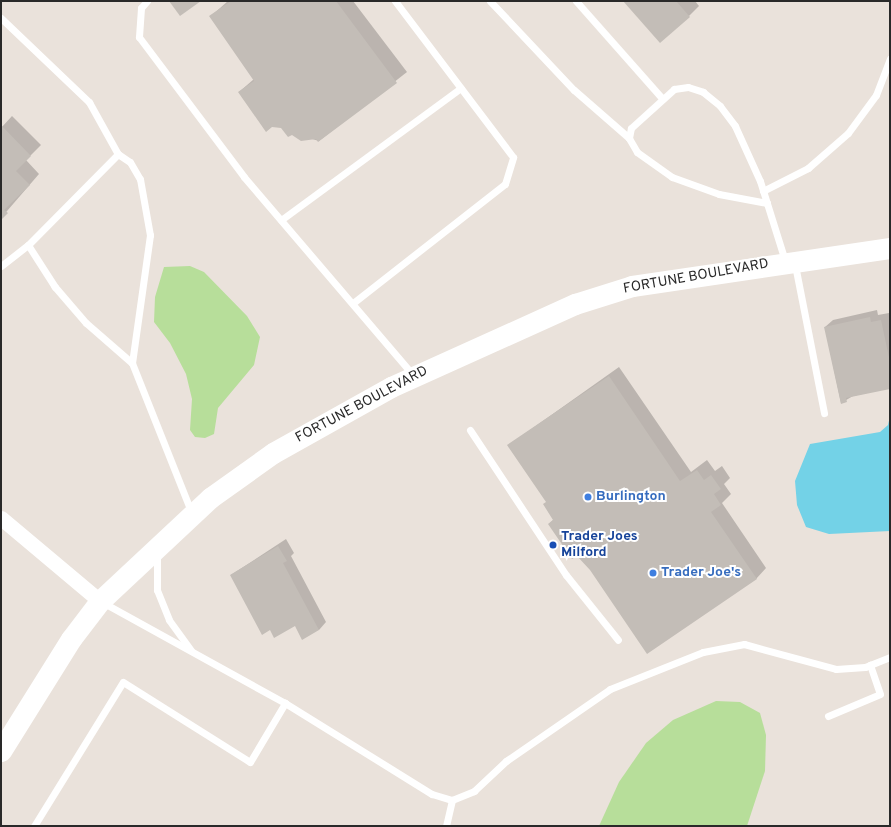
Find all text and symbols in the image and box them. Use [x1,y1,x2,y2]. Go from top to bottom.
street label: FORTUNE BOULEVARD [622,256,770,298]
street label: FORTUNE BOULEVARD [293,363,431,447]
place label: Burlington [596,489,666,505]
marker: Burlington [583,492,593,502]
place label: Trader Joes Milford [561,529,638,562]
marker: Trader Joes Milford [548,540,558,550]
place label: Trader Joe's [661,565,741,581]
marker: Trader Joe's [648,568,658,578]

